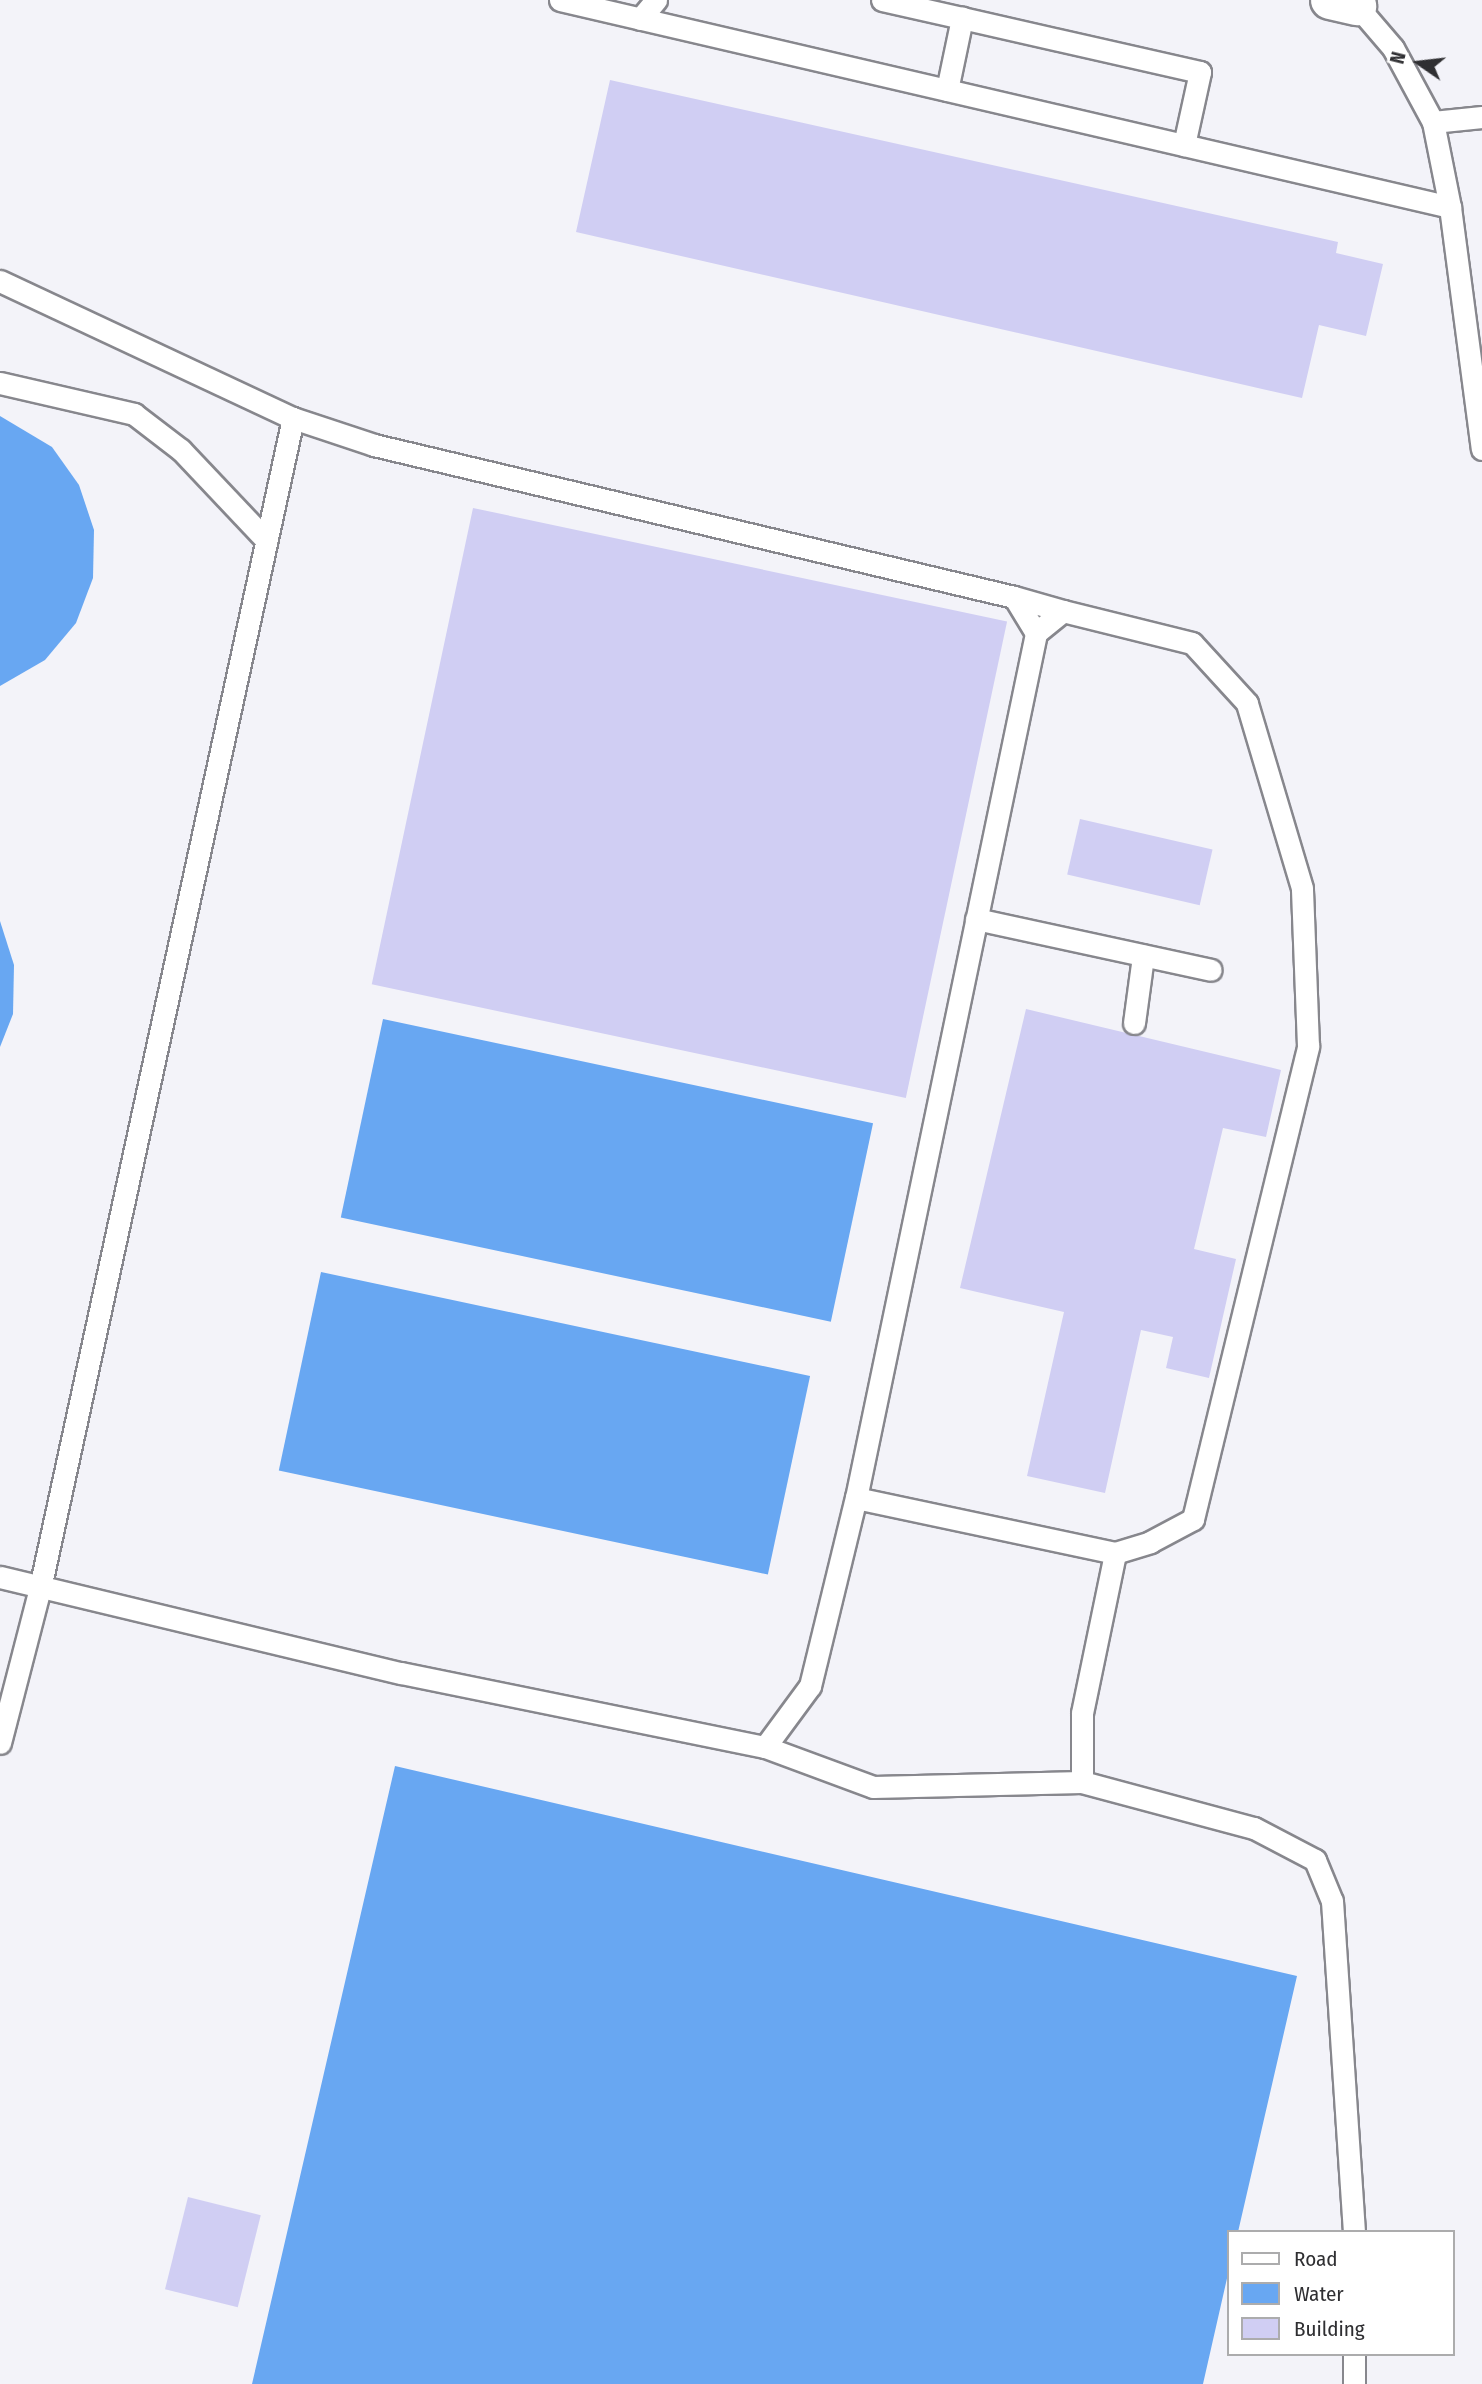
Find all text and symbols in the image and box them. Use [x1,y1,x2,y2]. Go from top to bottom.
north arrow [1384,28,1454,98]
text: N [1386,49,1411,66]
legend [1226,2230,1454,2356]
text: Road [1294,2246,1338,2272]
text: Water [1294,2281,1344,2307]
text: Building [1294,2316,1365,2342]

